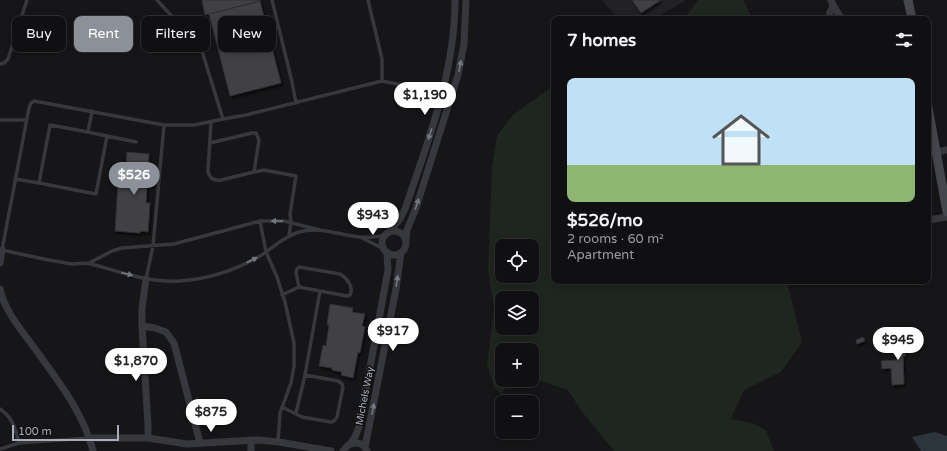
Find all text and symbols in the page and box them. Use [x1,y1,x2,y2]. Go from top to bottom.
chip: Buy [12,16,66,52]
chip: Rent [74,16,133,52]
chip: Filters [141,16,210,52]
chip: New [218,16,276,52]
icon: filters [893,29,915,51]
text: 7 homes [567,30,636,51]
one-way arrow [458,60,464,72]
pin: $1,190 [392,82,458,116]
text: $1,190 [403,87,447,103]
icon: home [705,104,777,176]
one-way arrow [427,128,433,140]
pin: $526 [110,162,158,196]
text: $526 [118,167,150,183]
one-way arrow [415,197,421,209]
pin: $943 [349,202,397,236]
text: $943 [357,207,389,223]
text: $526/mo [567,210,643,231]
one-way arrow [271,217,283,224]
text: 2 rooms · 60 m² [567,231,664,247]
map controls [495,239,539,439]
button: locate [495,239,539,283]
text: Apartment [567,247,634,263]
one-way arrow [246,257,258,263]
one-way arrow [120,272,133,278]
one-way arrow [394,275,400,287]
button: layers [495,291,539,335]
pin: $917 [369,318,417,352]
text: $917 [377,323,409,339]
pin: $945 [874,327,922,361]
text: $945 [882,332,914,348]
button: + [495,343,539,387]
pin: $1,870 [103,348,169,382]
text: $1,870 [114,353,158,369]
street label: Michels Way [353,365,377,426]
button: − [495,395,539,439]
pin: $875 [187,399,235,433]
one-way arrow [371,403,377,415]
text: $875 [195,404,227,420]
scale bar [12,423,119,442]
text: 100 m [18,425,52,438]

